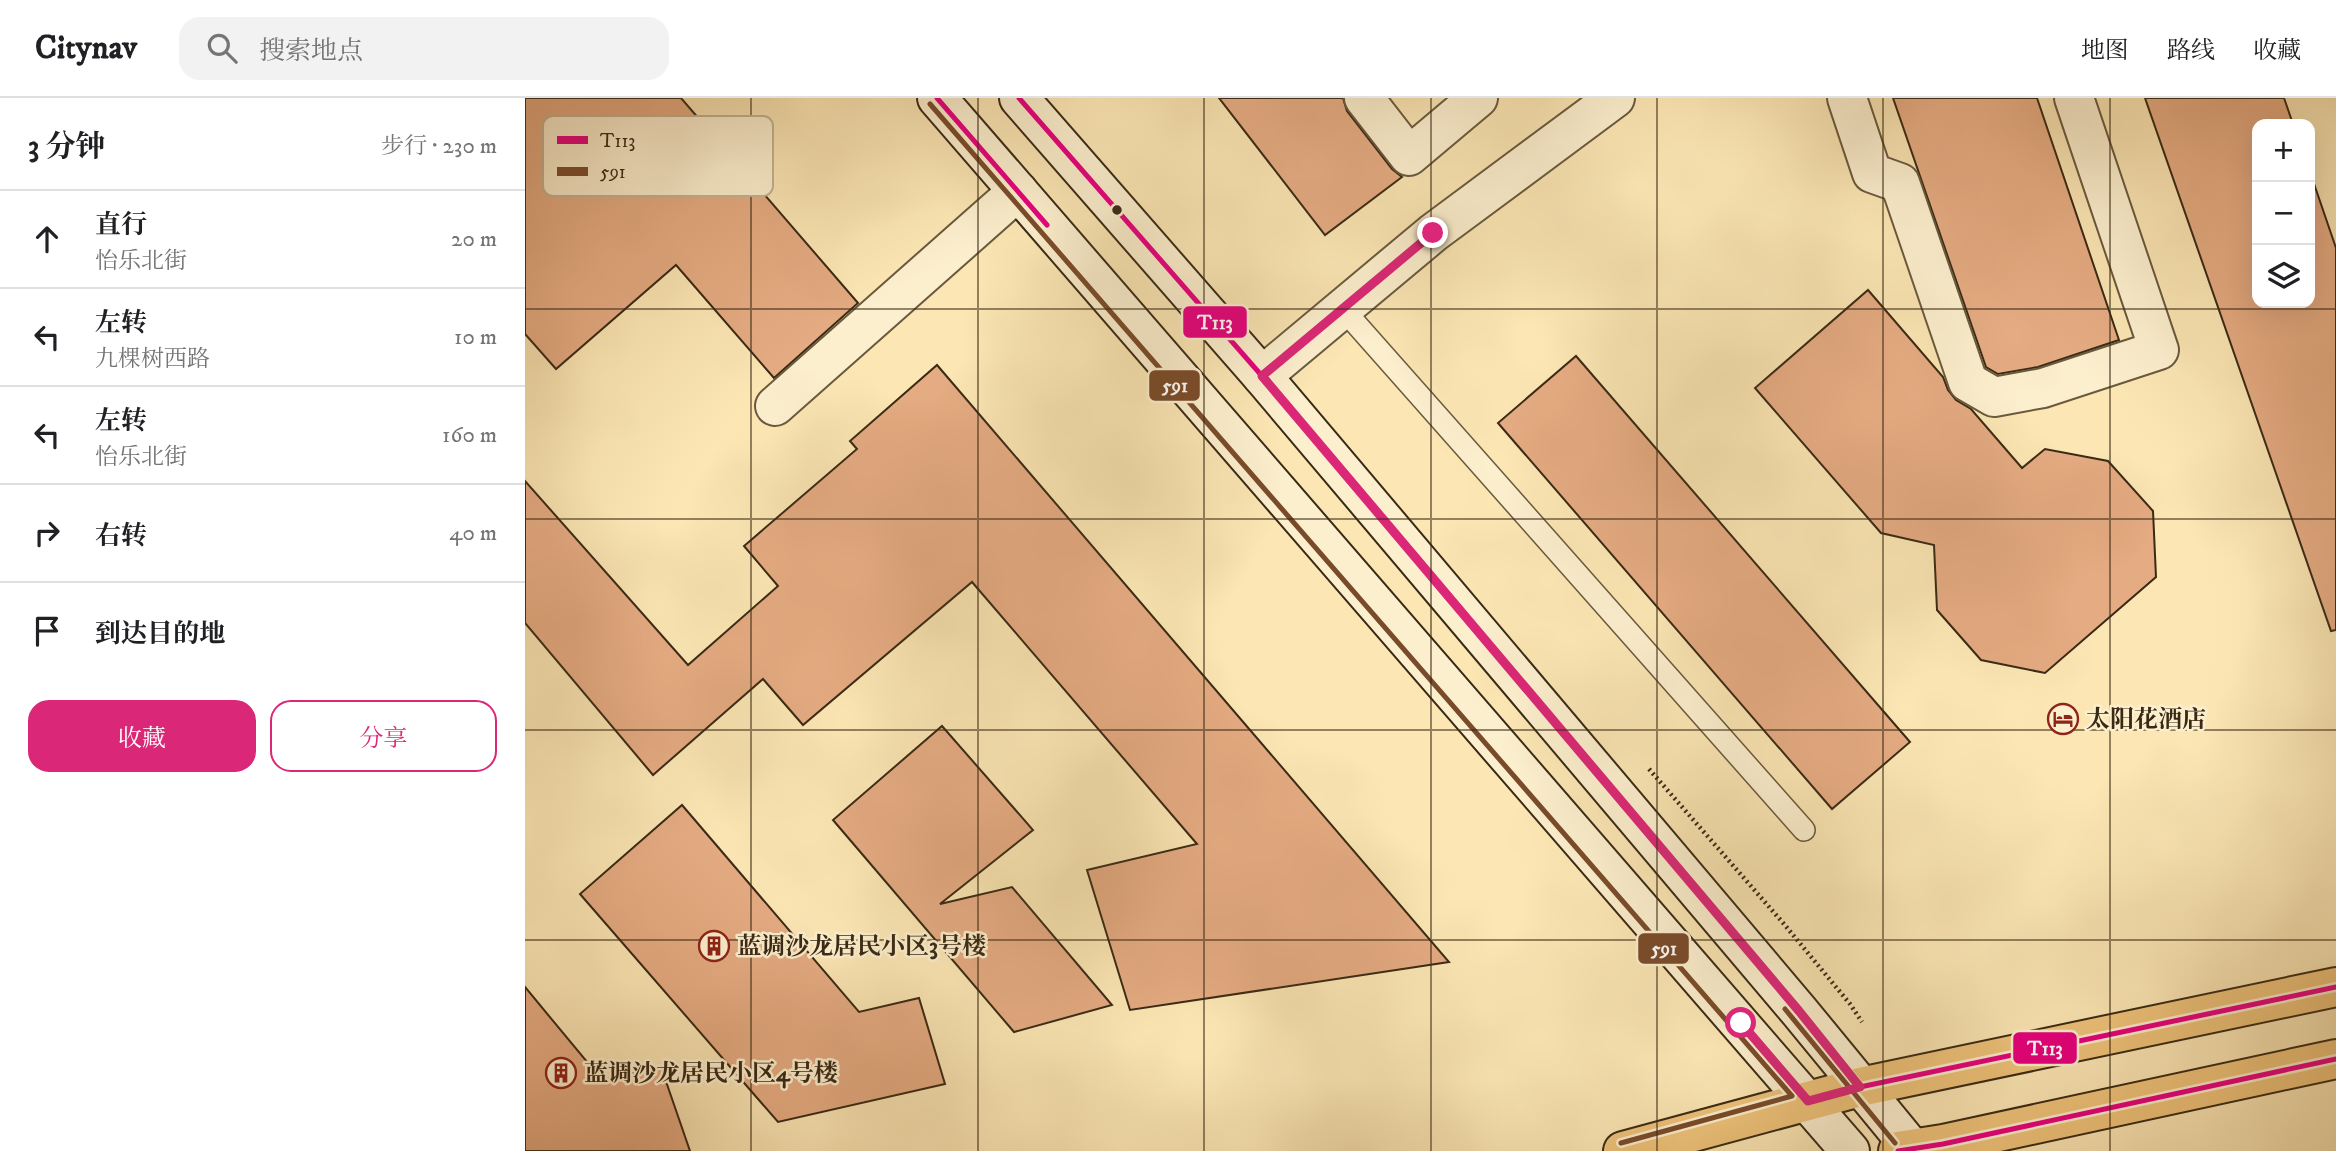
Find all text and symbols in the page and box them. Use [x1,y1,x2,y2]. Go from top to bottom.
search box [179,17,669,80]
text: Citynav [35,28,137,69]
icon: search [203,29,241,67]
text: 搜索地点 [259,35,363,68]
text: 地图 [2081,36,2129,66]
text: 路线 [2167,36,2215,66]
text: 收藏 [2253,36,2301,66]
legend [543,116,773,196]
map controls [2252,119,2315,308]
button: + [2252,119,2315,182]
text: 3 分钟 [28,129,106,166]
text: T113 [600,130,635,153]
text: 步行 · 230 m [381,132,497,161]
text: 591 [600,161,626,184]
button: − [2252,182,2315,245]
unlabelled marker [1110,203,1124,217]
text: 直行 [95,209,147,242]
route end [1417,217,1448,248]
icon: ahead [28,220,66,258]
text: 20 m [451,225,497,254]
button: layers [2252,245,2315,308]
text: 怡乐北街 [95,247,187,276]
line badge: T113 [1182,305,1248,339]
text: 左转 [95,307,147,340]
text: T113 [1196,312,1233,335]
icon: left [28,318,66,356]
text: 10 m [454,323,497,352]
text: 九棵树西路 [95,345,210,374]
line badge: 591 [1148,369,1201,402]
text: 591 [1161,375,1188,398]
text: 左转 [95,405,147,438]
icon: left [28,416,66,454]
text: 160 m [442,421,497,450]
text: 怡乐北街 [95,443,187,472]
icon: right [28,514,66,552]
text: 40 m [449,519,497,548]
text: 右转 [95,520,147,553]
icon: arrive [28,612,66,650]
text: 到达目的地 [95,618,225,651]
button: 收藏 [28,700,256,772]
button: 分享 [270,700,497,772]
hotel icon: 太阳花酒店 [2046,702,2080,736]
place label: 太阳花酒店 [2086,705,2206,735]
building icon: 蓝调沙龙居民小区3号楼 [697,929,731,963]
place label: 蓝调沙龙居民小区3号楼 [737,932,986,962]
line badge: 591 [1637,932,1690,965]
text: 591 [1650,938,1677,961]
route start [1725,1007,1756,1038]
line badge: T113 [2012,1031,2078,1065]
text: T113 [2026,1038,2063,1061]
building icon: 蓝调沙龙居民小区4号楼 [544,1056,578,1090]
place label: 蓝调沙龙居民小区4号楼 [584,1059,838,1089]

